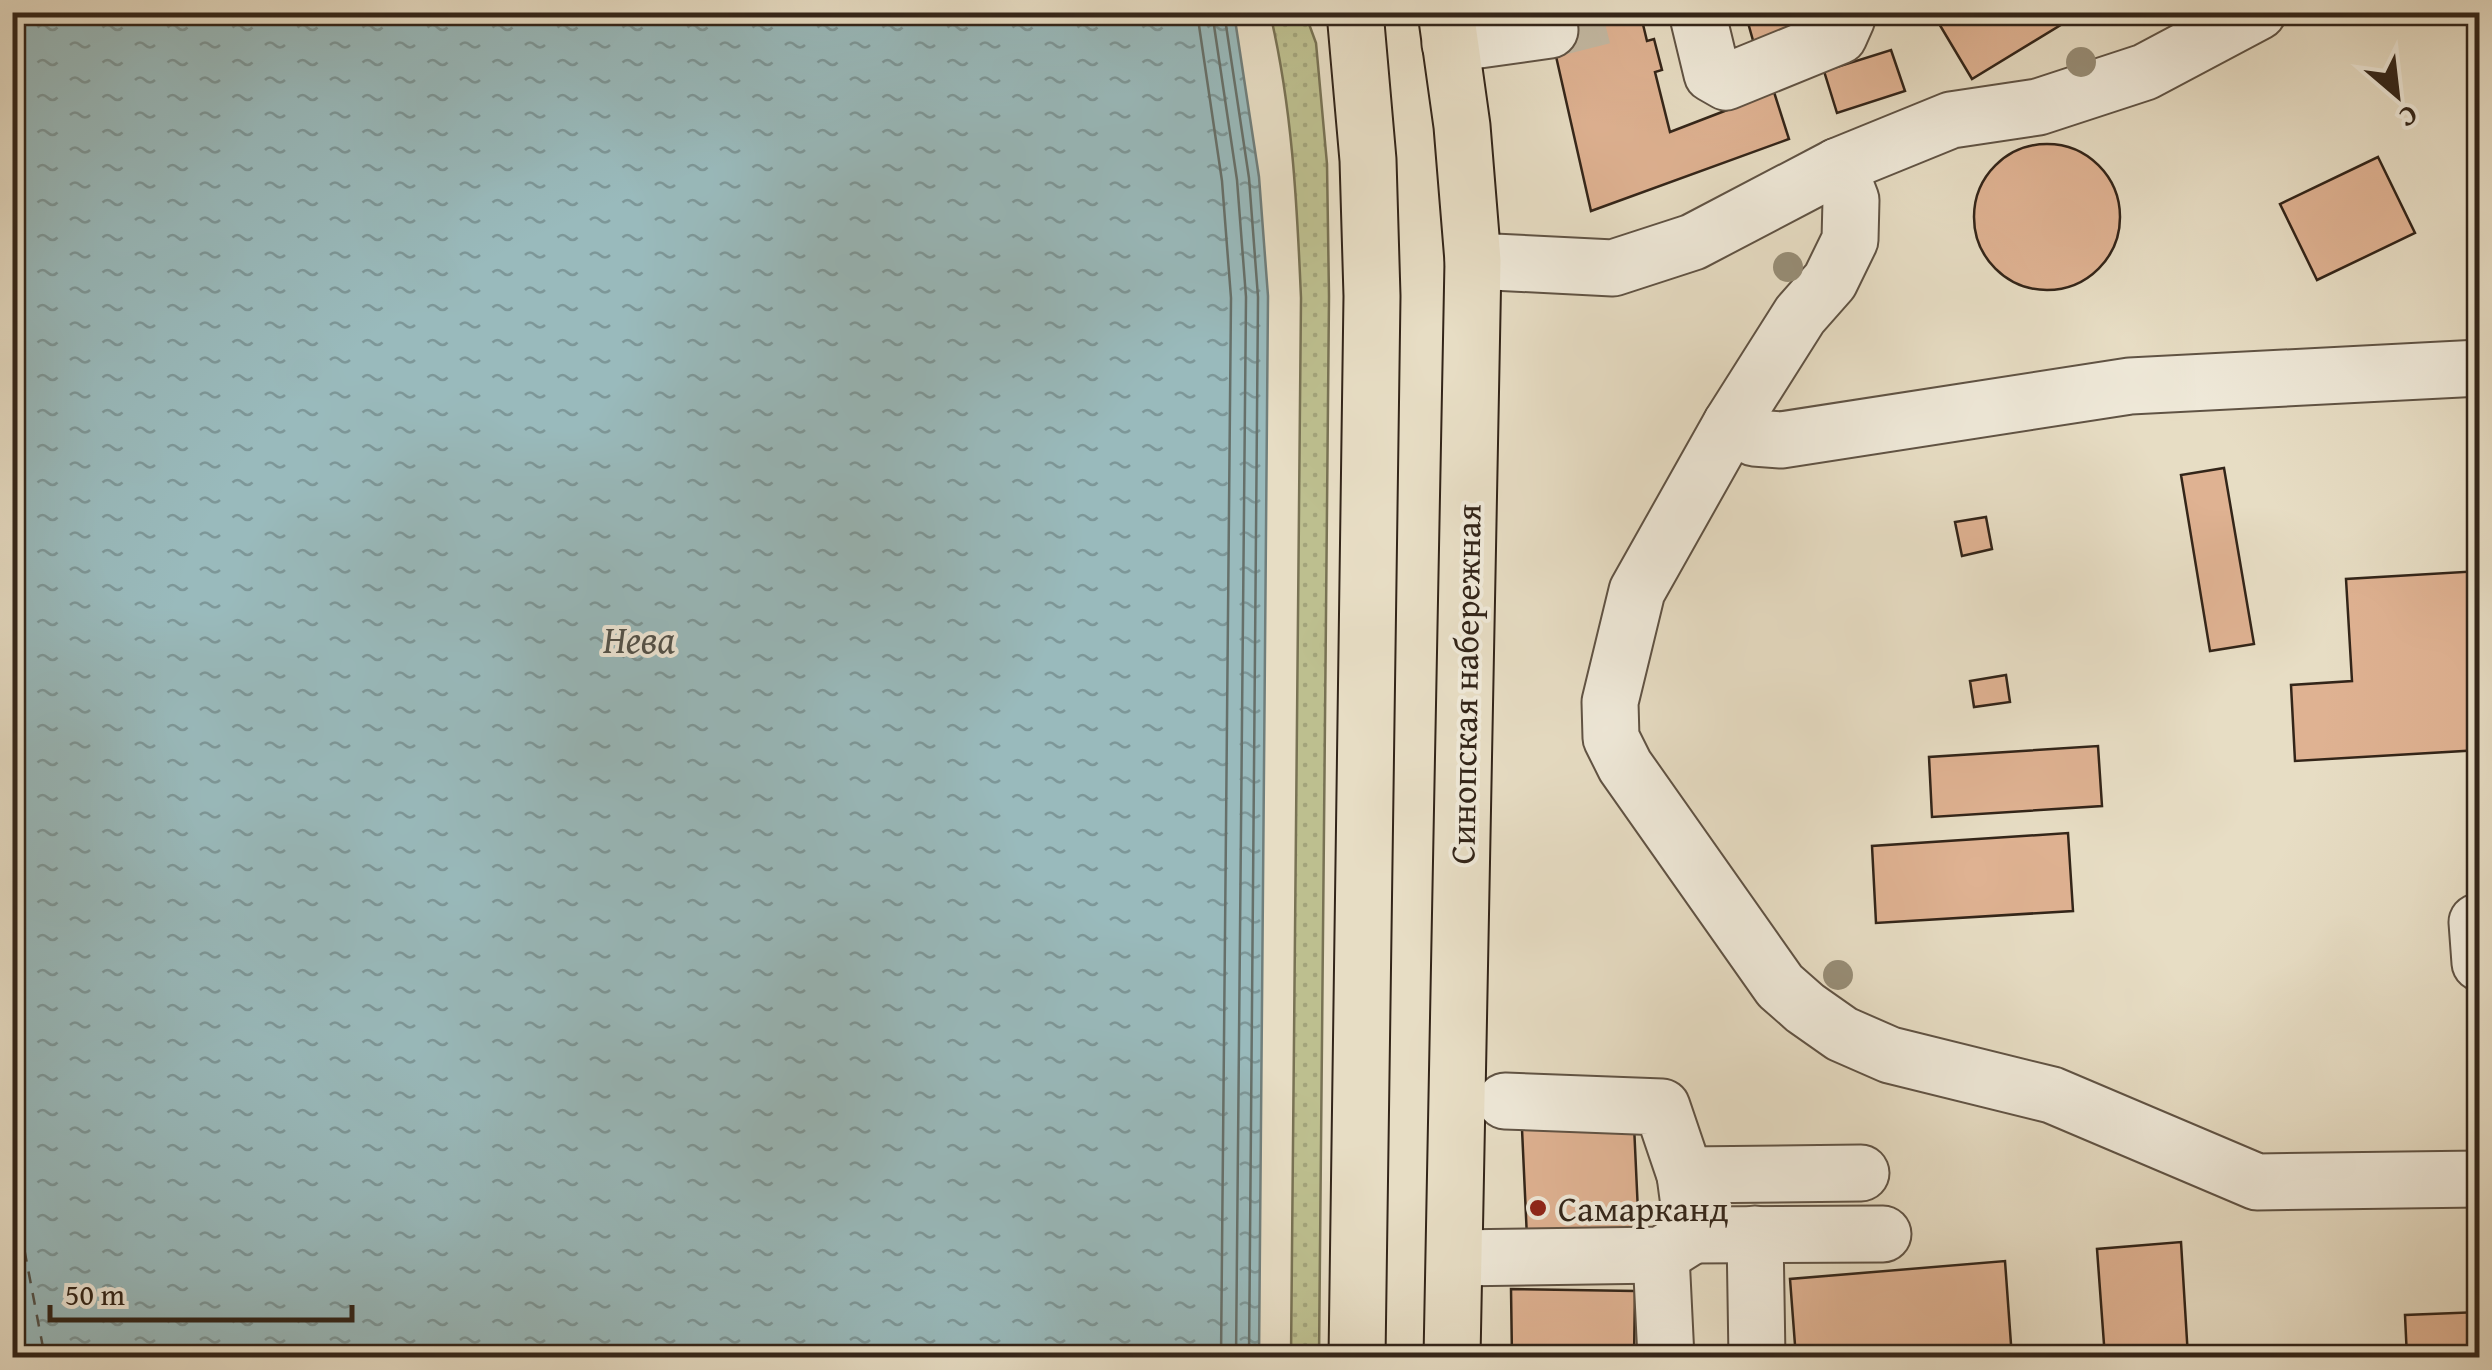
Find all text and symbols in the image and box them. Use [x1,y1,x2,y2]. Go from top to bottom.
north arrow [2347,45,2447,145]
text: С [2392,96,2426,139]
street label: Синопская набережная [1436,503,1494,865]
water label: Нева [603,611,676,667]
place label: Самарканд [1558,1183,1729,1234]
marker: Самарканд [1527,1197,1549,1219]
scale bar [50,1260,352,1322]
text: 50 m [65,1272,125,1316]

